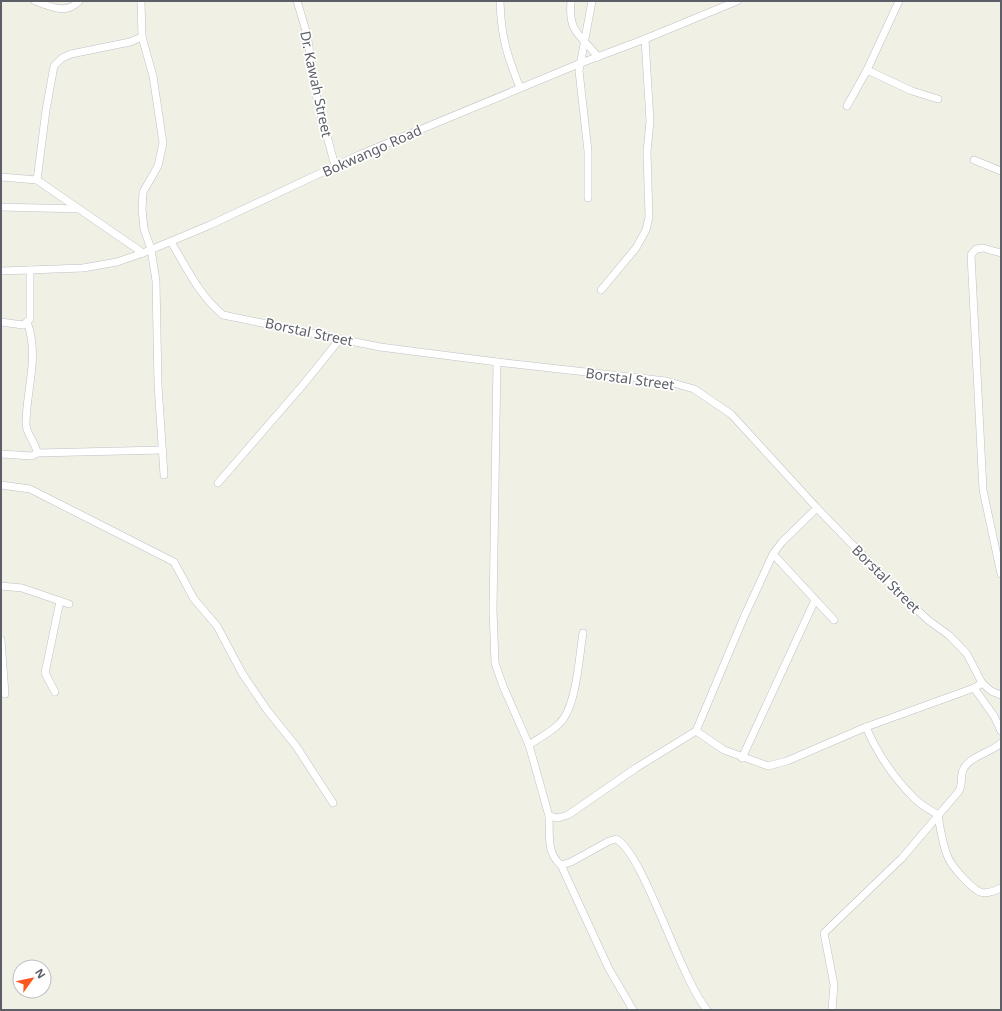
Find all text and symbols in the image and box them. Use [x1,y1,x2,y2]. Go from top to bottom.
street label: Dr. Kawah Street [296,29,337,139]
street label: Bokwango Road [319,120,424,181]
street label: Borstal Street [263,313,355,350]
street label: Borstal Street [585,363,676,394]
street label: Borstal Street [848,540,925,617]
north arrow [12,959,52,999]
text: N [32,965,50,981]

